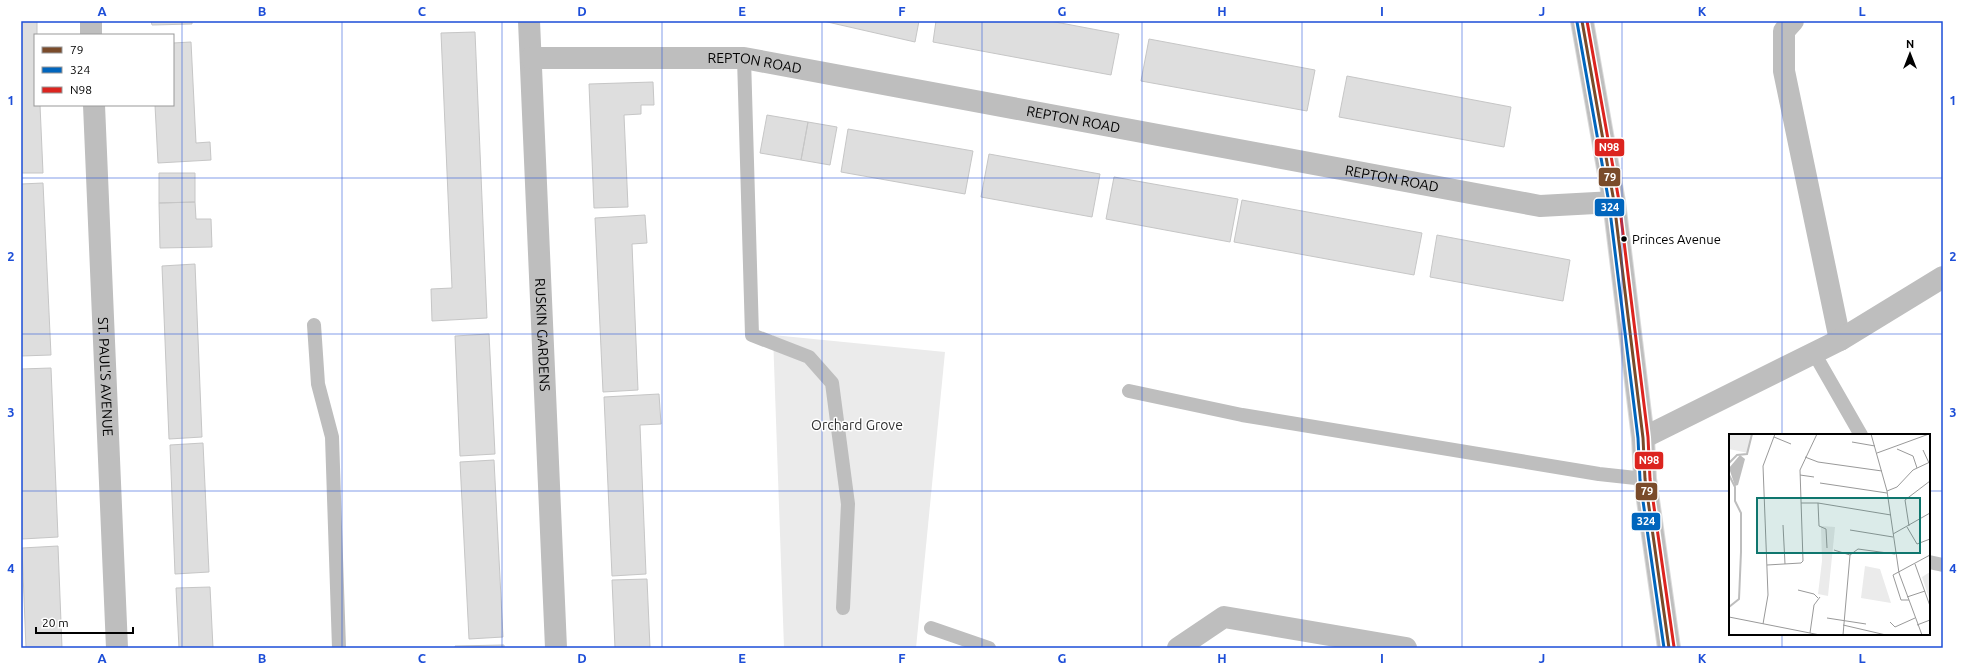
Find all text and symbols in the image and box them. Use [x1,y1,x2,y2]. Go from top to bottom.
text: A [97,4,107,18]
text: B [258,4,267,18]
text: C [418,4,427,18]
text: D [577,4,587,18]
text: E [738,4,746,18]
text: F [898,4,906,18]
text: G [1058,4,1067,18]
text: H [1217,4,1227,18]
text: I [1380,4,1384,18]
text: J [1539,4,1545,18]
text: K [1698,4,1707,18]
text: L [1858,4,1866,18]
legend [34,34,174,106]
north arrow [1890,34,1930,74]
text: N [1906,38,1914,50]
text: 79 [70,43,84,56]
street label: REPTON ROAD [707,49,803,77]
text: 324 [70,63,91,76]
text: N98 [70,83,92,96]
text: 1 [7,93,15,107]
text: 1 [1949,93,1957,107]
street label: REPTON ROAD [1025,103,1122,136]
line badge: N98 [1594,138,1625,157]
text: N98 [1599,141,1619,153]
street label: REPTON ROAD [1344,162,1440,195]
line badge: 79 [1598,167,1621,187]
text: 79 [1604,171,1616,183]
line badge: 324 [1594,198,1625,217]
text: 324 [1601,201,1619,213]
place label: Princes Avenue [1632,232,1721,246]
marker: Princes Avenue [1619,234,1629,244]
text: 2 [7,249,15,263]
text: 2 [1949,249,1957,263]
street label: RUSKIN GARDENS [532,278,553,392]
street label: ST. PAUL'S AVENUE [95,317,116,437]
text: 3 [7,405,15,419]
text: 3 [1949,405,1957,419]
park label: Orchard Grove [811,417,903,433]
inset map [1729,434,1930,635]
line badge: N98 [1634,451,1664,470]
text: N98 [1639,454,1659,466]
line badge: 79 [1635,482,1658,501]
text: 79 [1641,485,1653,497]
line badge: 324 [1631,512,1661,531]
text: 324 [1637,515,1655,527]
text: 4 [7,561,15,575]
text: 4 [1949,561,1957,575]
scale bar [36,609,133,635]
text: 20 m [42,616,69,629]
text: A [97,651,107,665]
text: B [258,651,267,665]
text: C [418,651,427,665]
text: D [577,651,587,665]
text: E [738,651,746,665]
text: F [898,651,906,665]
text: G [1058,651,1067,665]
text: H [1217,651,1227,665]
text: I [1380,651,1384,665]
text: J [1539,651,1545,665]
text: K [1698,651,1707,665]
text: L [1858,651,1866,665]

